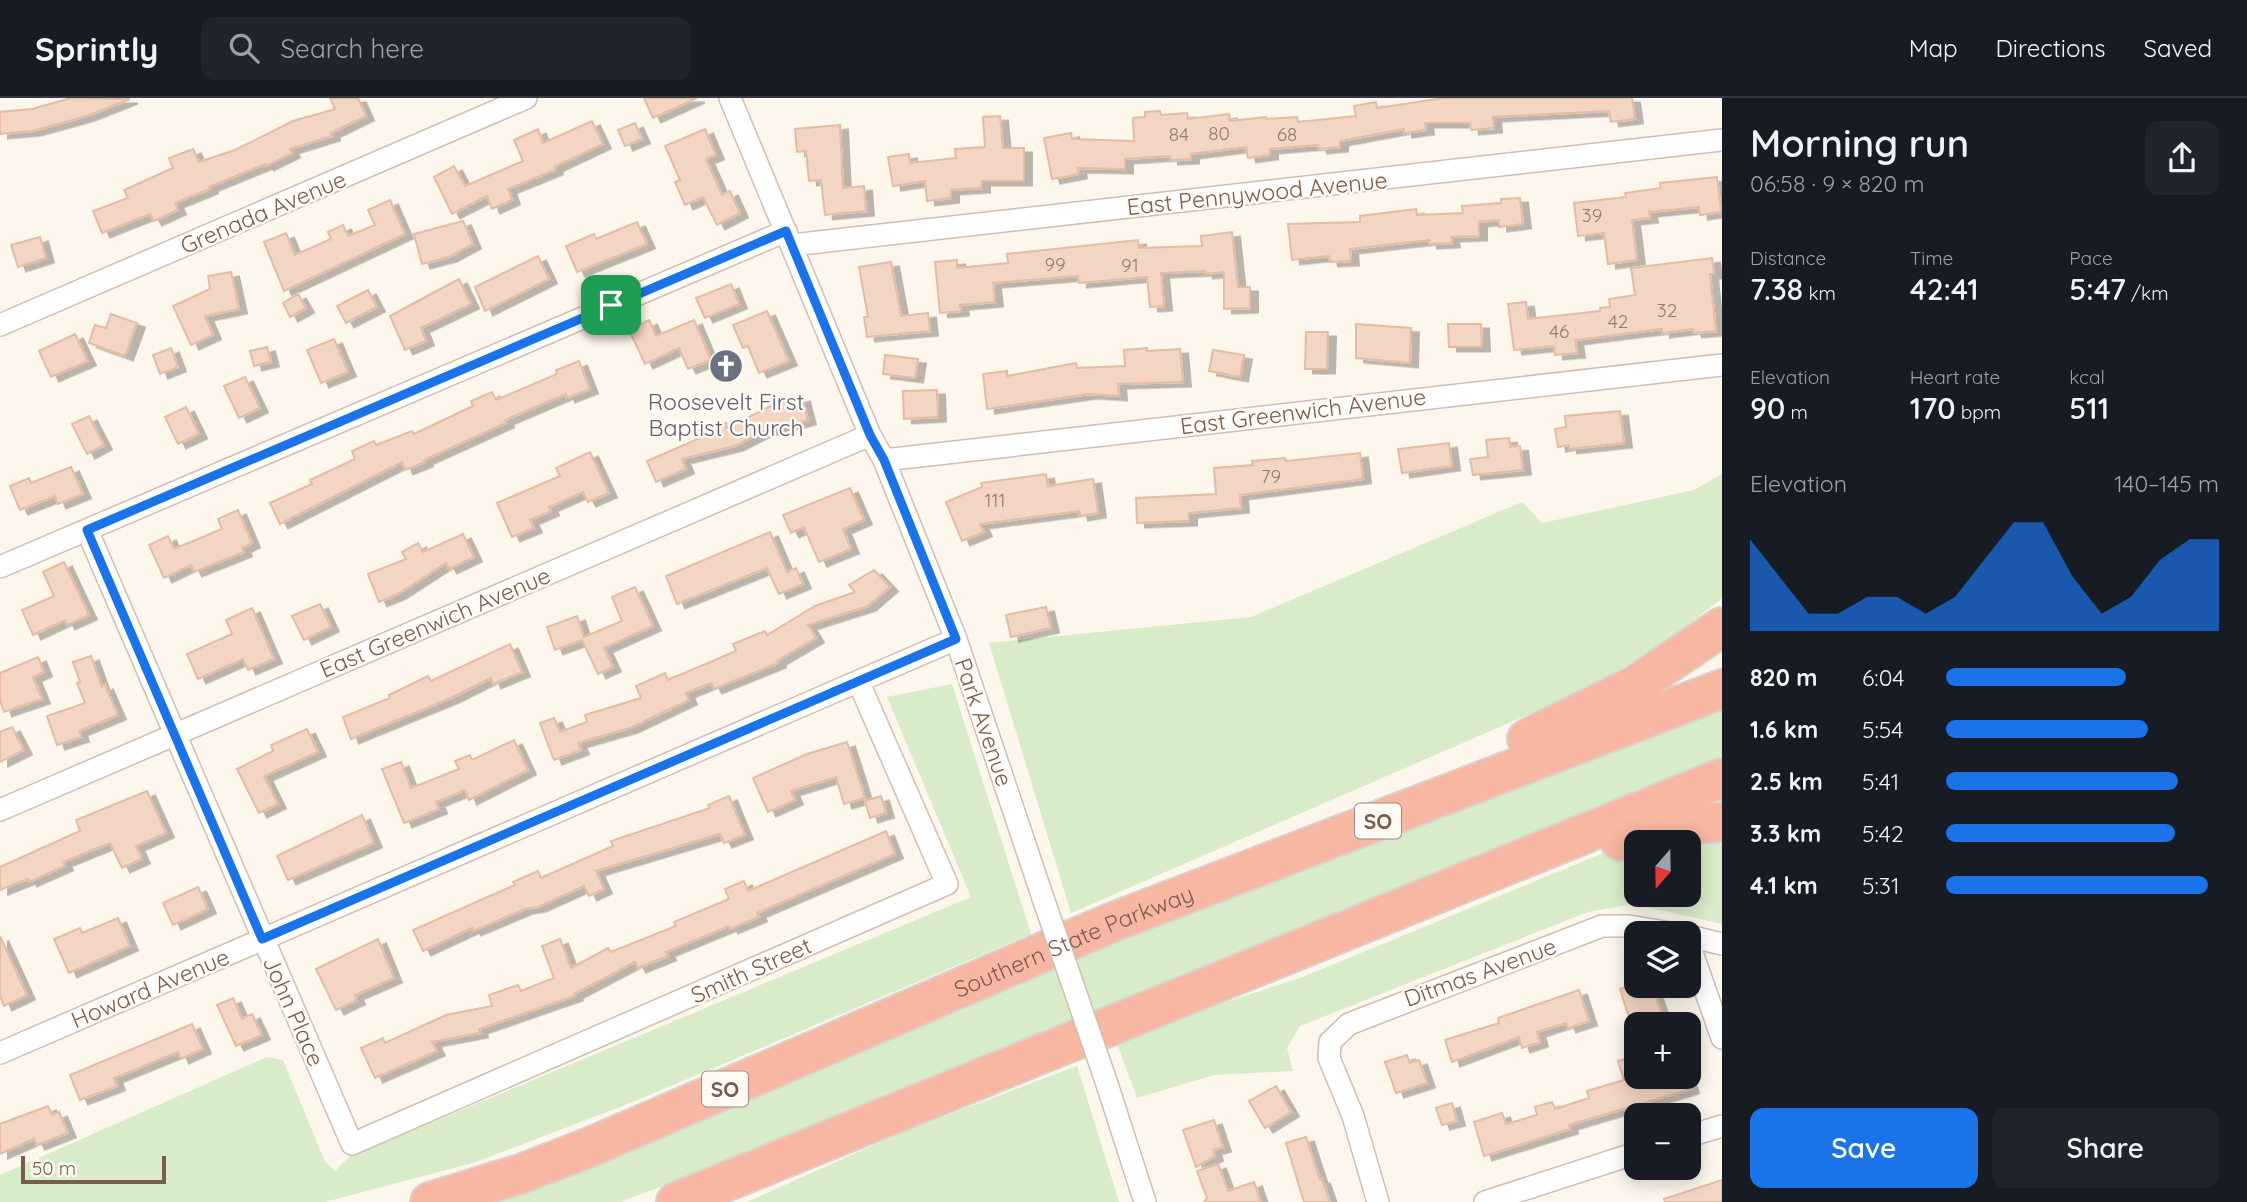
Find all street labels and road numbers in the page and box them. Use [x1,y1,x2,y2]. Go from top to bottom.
street label: Grenada Avenue [176,164,350,260]
street label: East Pennywood Avenue [1125,165,1389,221]
street label: East Greenwich Avenue [1178,382,1428,440]
street label: East Greenwich Avenue [315,560,555,684]
street label: Park Avenue [949,654,1019,790]
road number: SO [1355,804,1401,838]
street label: Southern State Parkway [949,878,1197,1003]
street label: Smith Street [686,930,816,1009]
street label: Ditmas Avenue [1400,931,1560,1013]
street label: Howard Avenue [67,942,233,1034]
street label: John Place [257,951,331,1071]
road number: SO [702,1072,748,1107]

